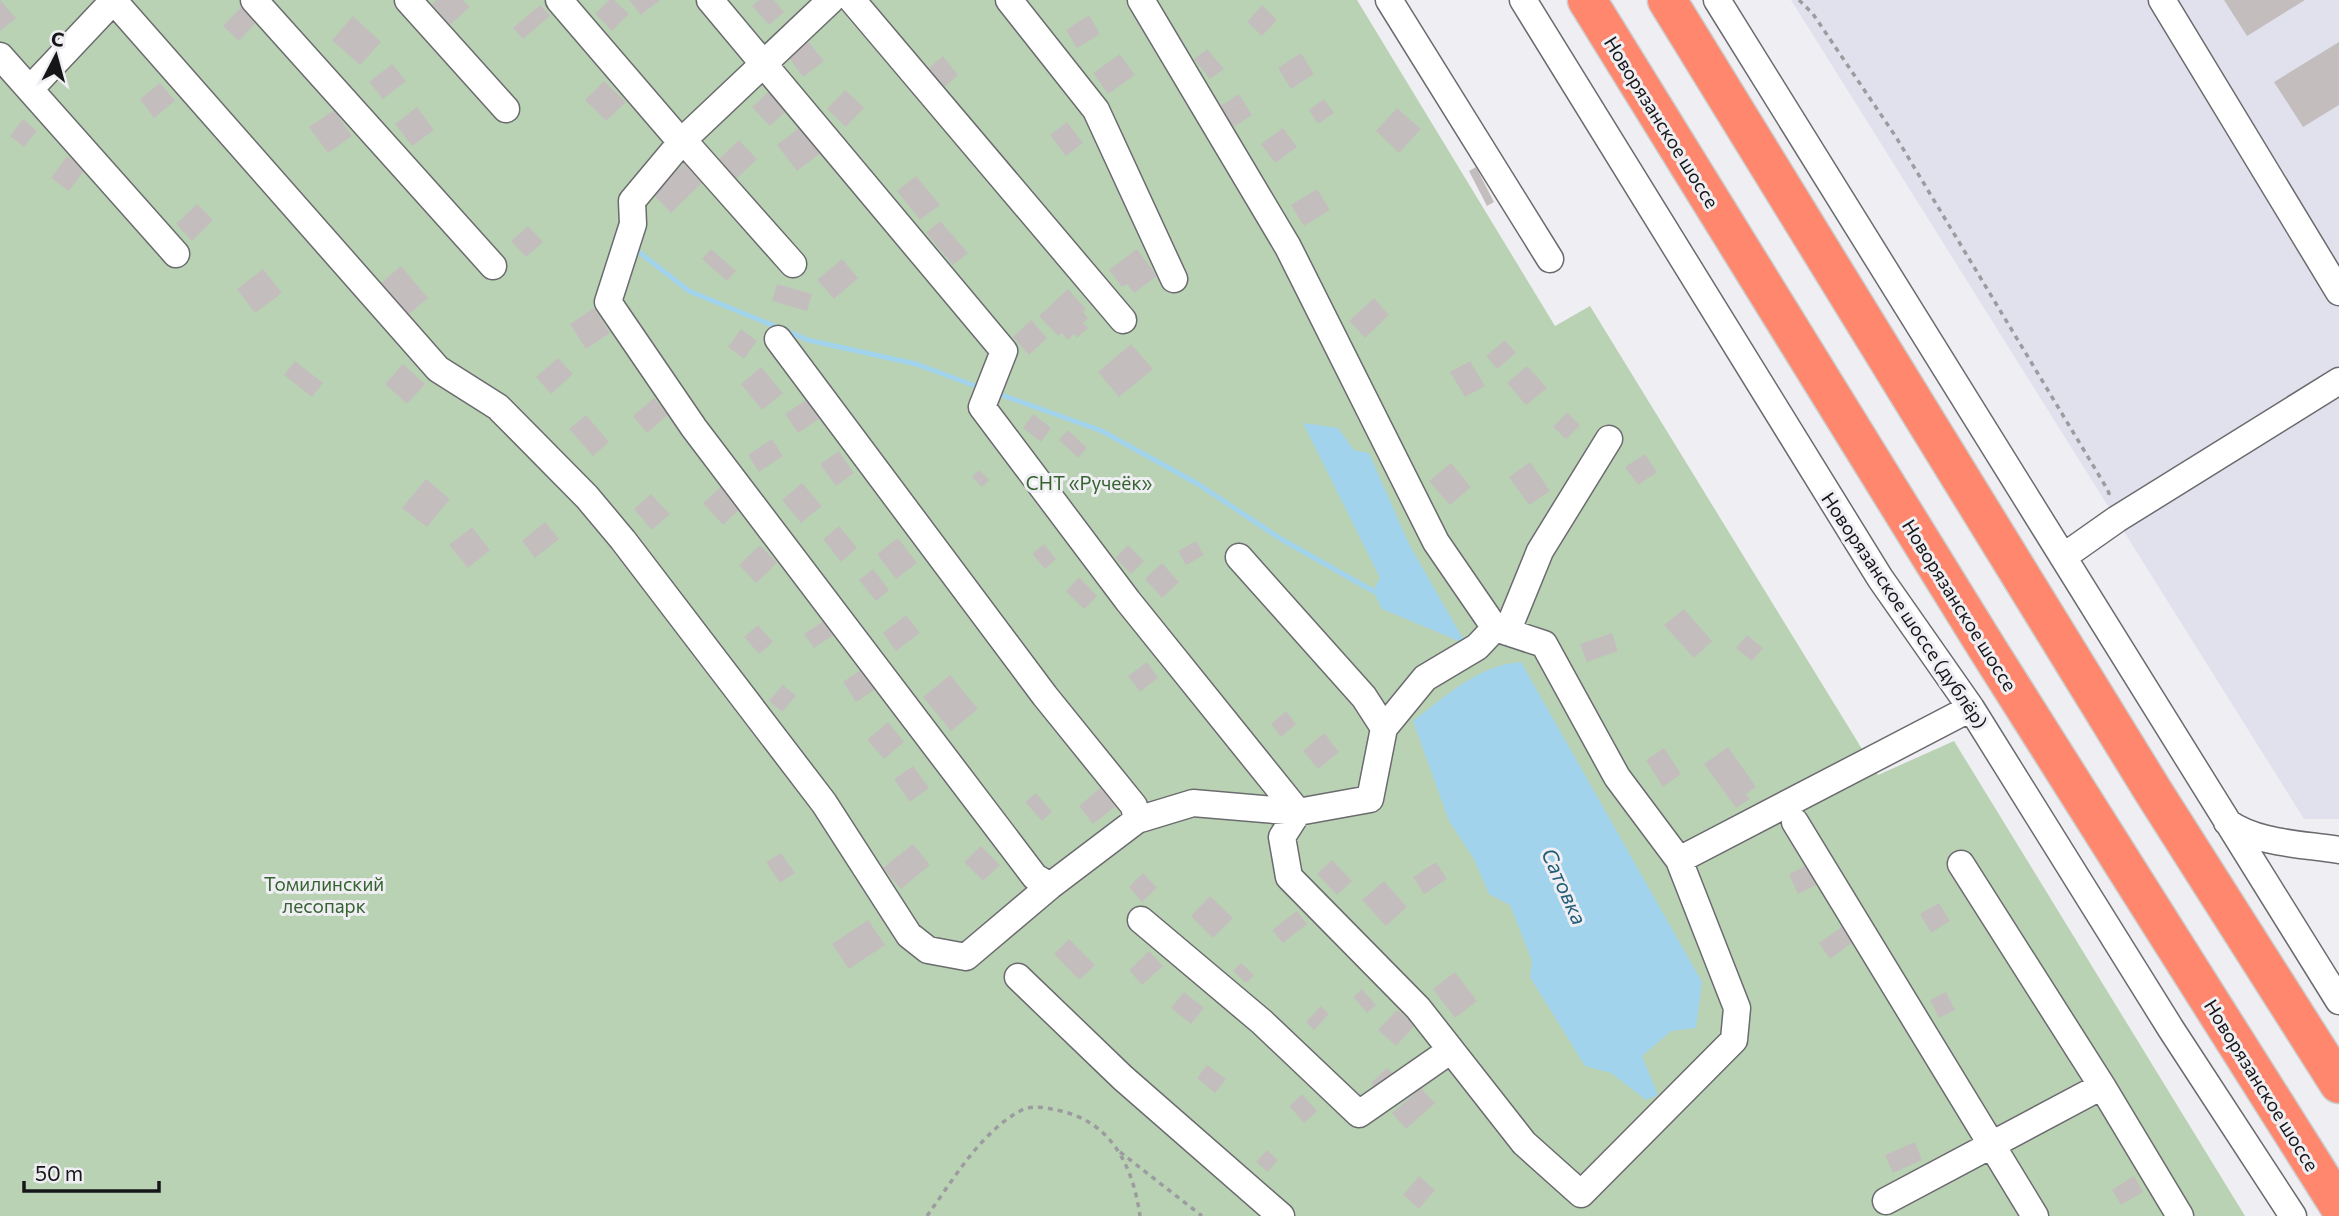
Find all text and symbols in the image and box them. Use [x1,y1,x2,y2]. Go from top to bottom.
north arrow [21,21,91,91]
text: С [50,26,65,51]
street label: Новорязанское шоссе [1600,32,1724,212]
park label: СНТ «Ручеёк» [1026,471,1153,494]
street label: Новорязанское шоссе (дублёр) [1817,488,1993,732]
street label: Новорязанское шоссе [1898,515,2022,695]
water label: Сатовка [1537,844,1593,928]
park label: Томилинский лесопарк [264,872,384,917]
street label: Новорязанское шоссе [2200,995,2324,1175]
scale bar [24,1150,159,1194]
text: 50 m [35,1160,83,1185]

